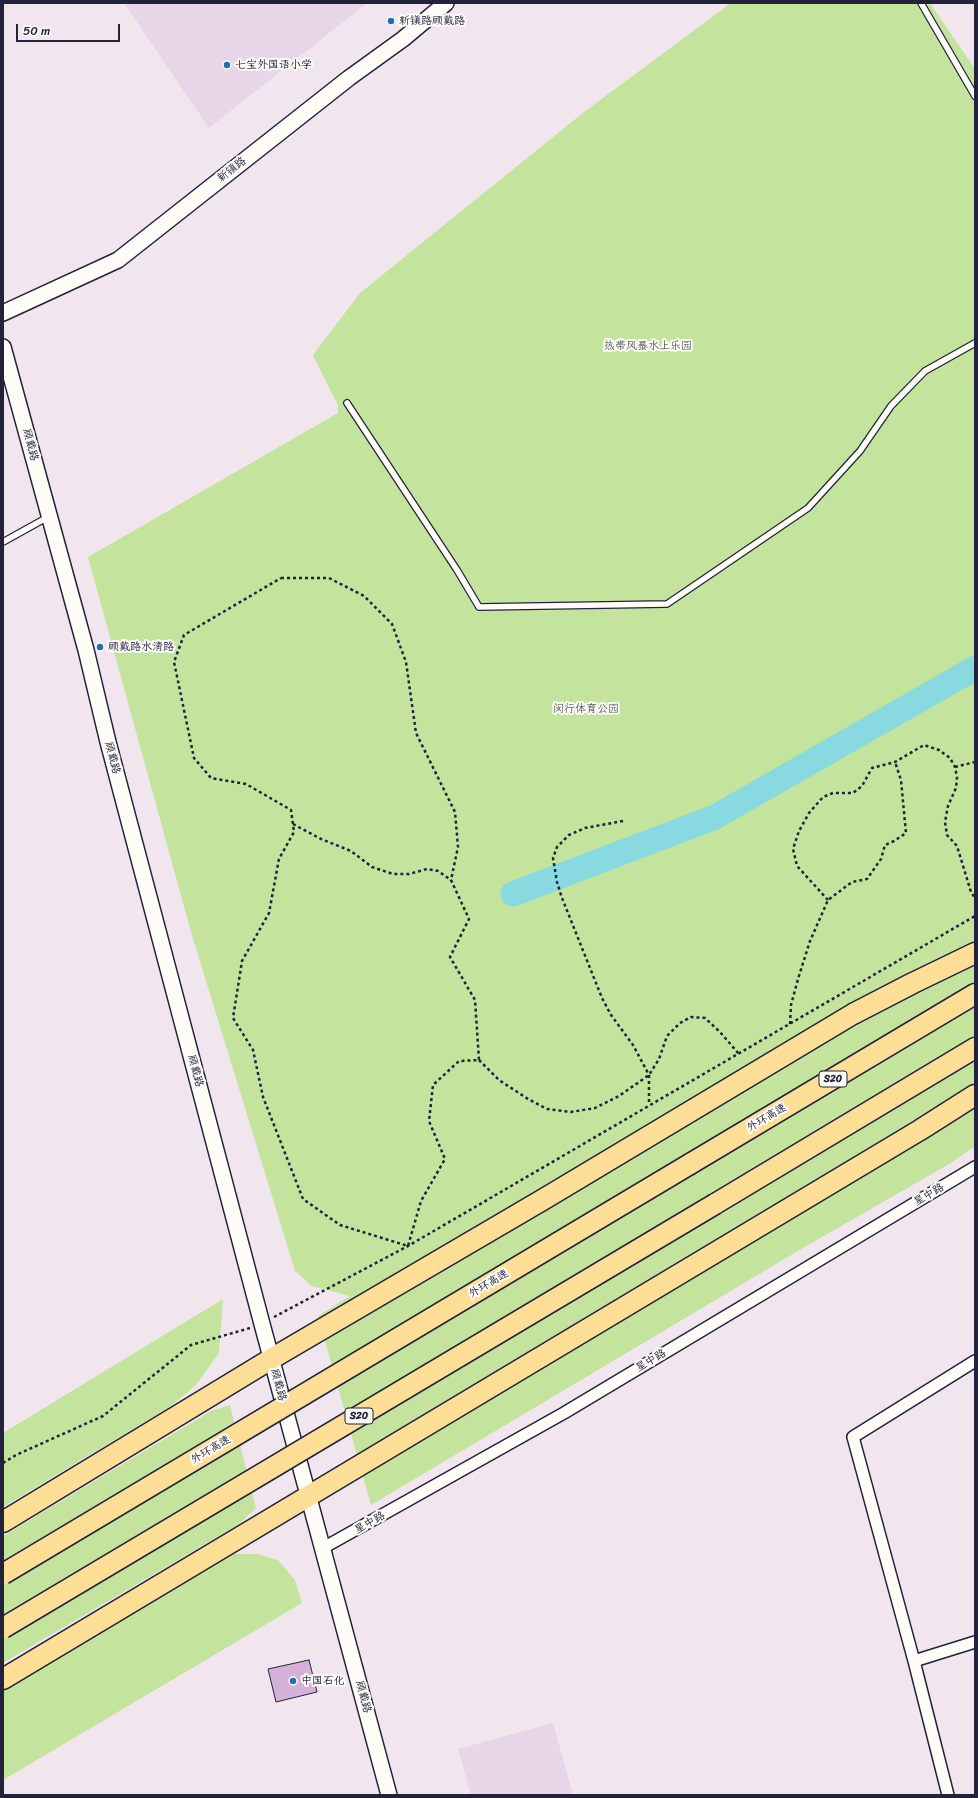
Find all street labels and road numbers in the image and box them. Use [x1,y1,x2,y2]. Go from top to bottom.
street label: 新镇路 [215,155,249,185]
street label: 顾戴路 [19,427,41,463]
street label: 顾戴路 [101,740,123,776]
street label: 顾戴路 [184,1053,206,1089]
road number: S20 [819,1071,847,1087]
street label: 外环高速 [745,1101,789,1135]
street label: 星中路 [911,1181,947,1209]
street label: 外环高速 [467,1267,511,1301]
street label: 星中路 [633,1347,669,1375]
street label: 顾戴路 [267,1367,289,1403]
road number: S20 [345,1408,373,1424]
street label: 外环高速 [189,1433,233,1467]
street label: 星中路 [352,1509,388,1537]
street label: 顾戴路 [352,1679,374,1715]

